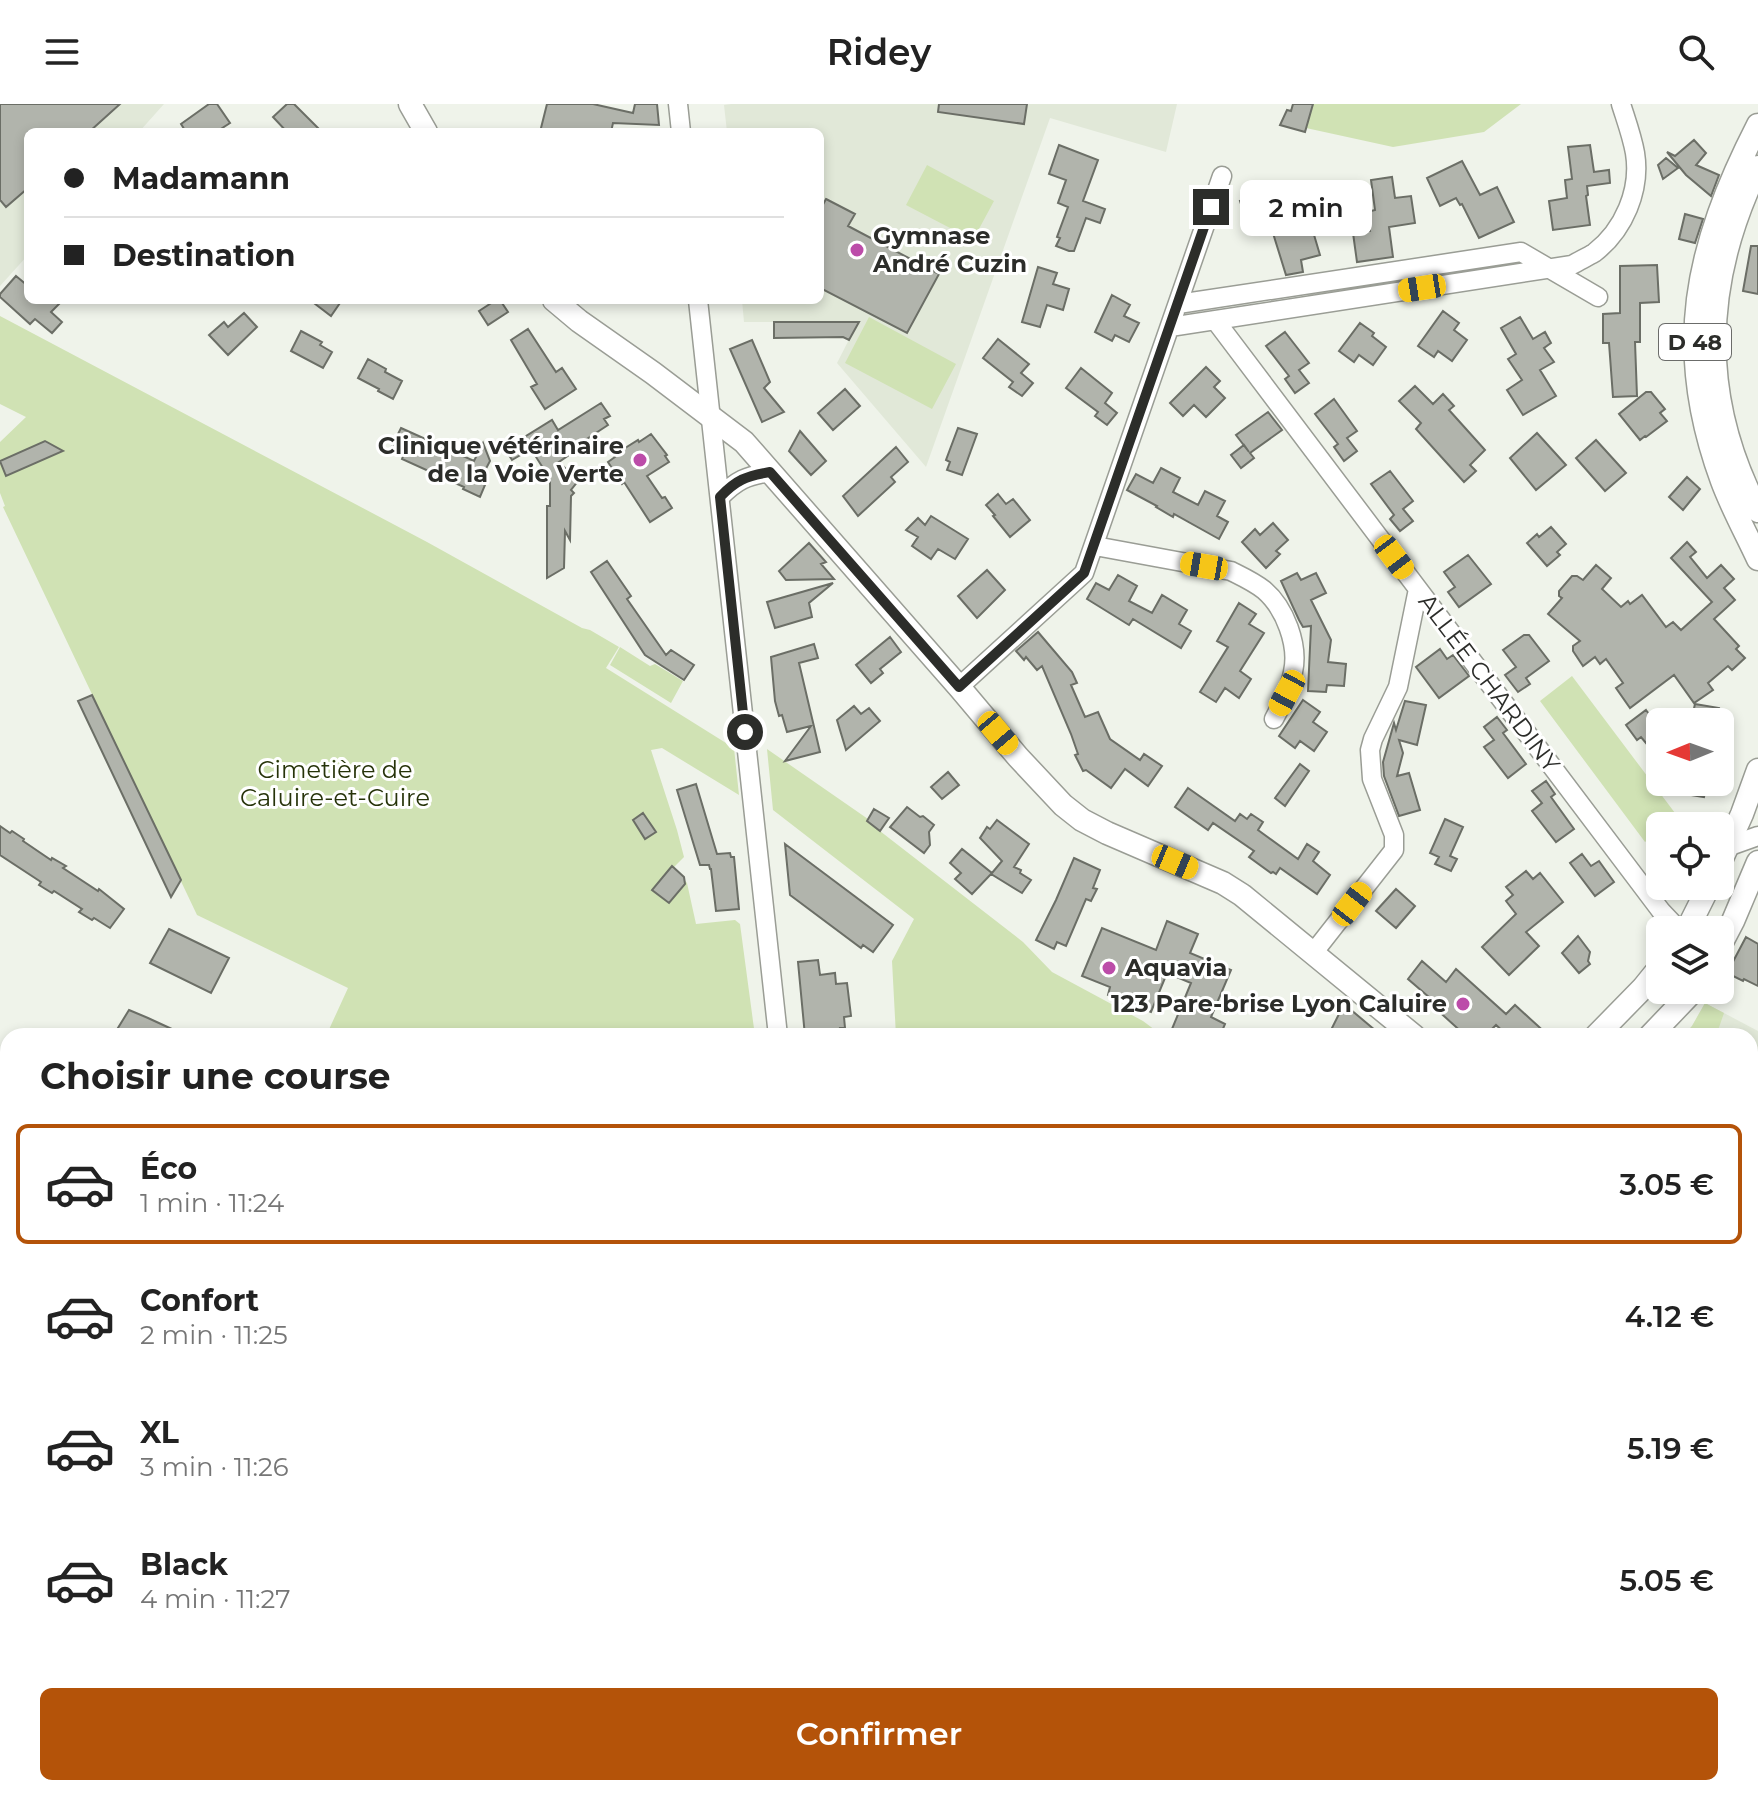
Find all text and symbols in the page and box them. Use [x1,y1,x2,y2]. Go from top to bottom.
icon: menu [40,30,84,74]
text: Ridey [827,30,931,74]
icon: search [1674,30,1718,74]
text: Madamann [112,160,290,197]
callout: 2 min [1239,179,1371,235]
route end [1193,189,1229,225]
text: 2 min [1268,192,1344,224]
place label: Gymnase André Cuzin [872,221,1027,278]
text: Destination [112,237,295,274]
marker: Gymnase André Cuzin [848,241,866,259]
car [1396,272,1448,304]
road number: D 48 [1659,324,1731,360]
place label: Clinique vétérinaire de la Voie Verte [378,431,624,488]
marker: Clinique vétérinaire de la Voie Verte [631,451,649,469]
car [1370,531,1418,583]
car [1178,550,1230,582]
street label: ALLÉE CHARDINY [1413,588,1567,778]
car [1265,666,1309,720]
car [973,707,1023,759]
north arrow [1646,708,1734,796]
map controls [1646,708,1734,1004]
route start [727,714,763,750]
park label: Cimetière de Caluire-et-Cuire [240,755,430,812]
button: locate [1646,812,1734,900]
car [1148,842,1202,882]
car [1328,878,1376,930]
button: layers [1646,916,1734,1004]
place label: Aquavia [1124,953,1227,982]
marker: Aquavia [1100,959,1118,977]
place label: 123 Pare-brise Lyon Caluire [1111,989,1447,1018]
marker: 123 Pare-brise Lyon Caluire [1454,995,1472,1013]
text: Choisir une course [40,1054,391,1098]
icon: car [44,1148,116,1220]
text: Éco [140,1150,197,1187]
text: 3.05 € [1619,1166,1714,1203]
text: 1 min · 11:24 [140,1187,284,1219]
icon: car [44,1280,116,1352]
text: Confort [140,1282,259,1319]
text: 4.12 € [1625,1298,1714,1335]
text: 2 min · 11:25 [140,1319,288,1351]
icon: car [44,1412,116,1484]
text: XL [140,1414,179,1451]
text: 5.19 € [1627,1430,1714,1467]
text: 3 min · 11:26 [140,1451,289,1483]
icon: car [44,1544,116,1616]
text: Black [140,1546,228,1583]
text: 5.05 € [1619,1562,1714,1599]
text: 4 min · 11:27 [140,1583,291,1615]
button: Confirmer [40,1688,1718,1780]

